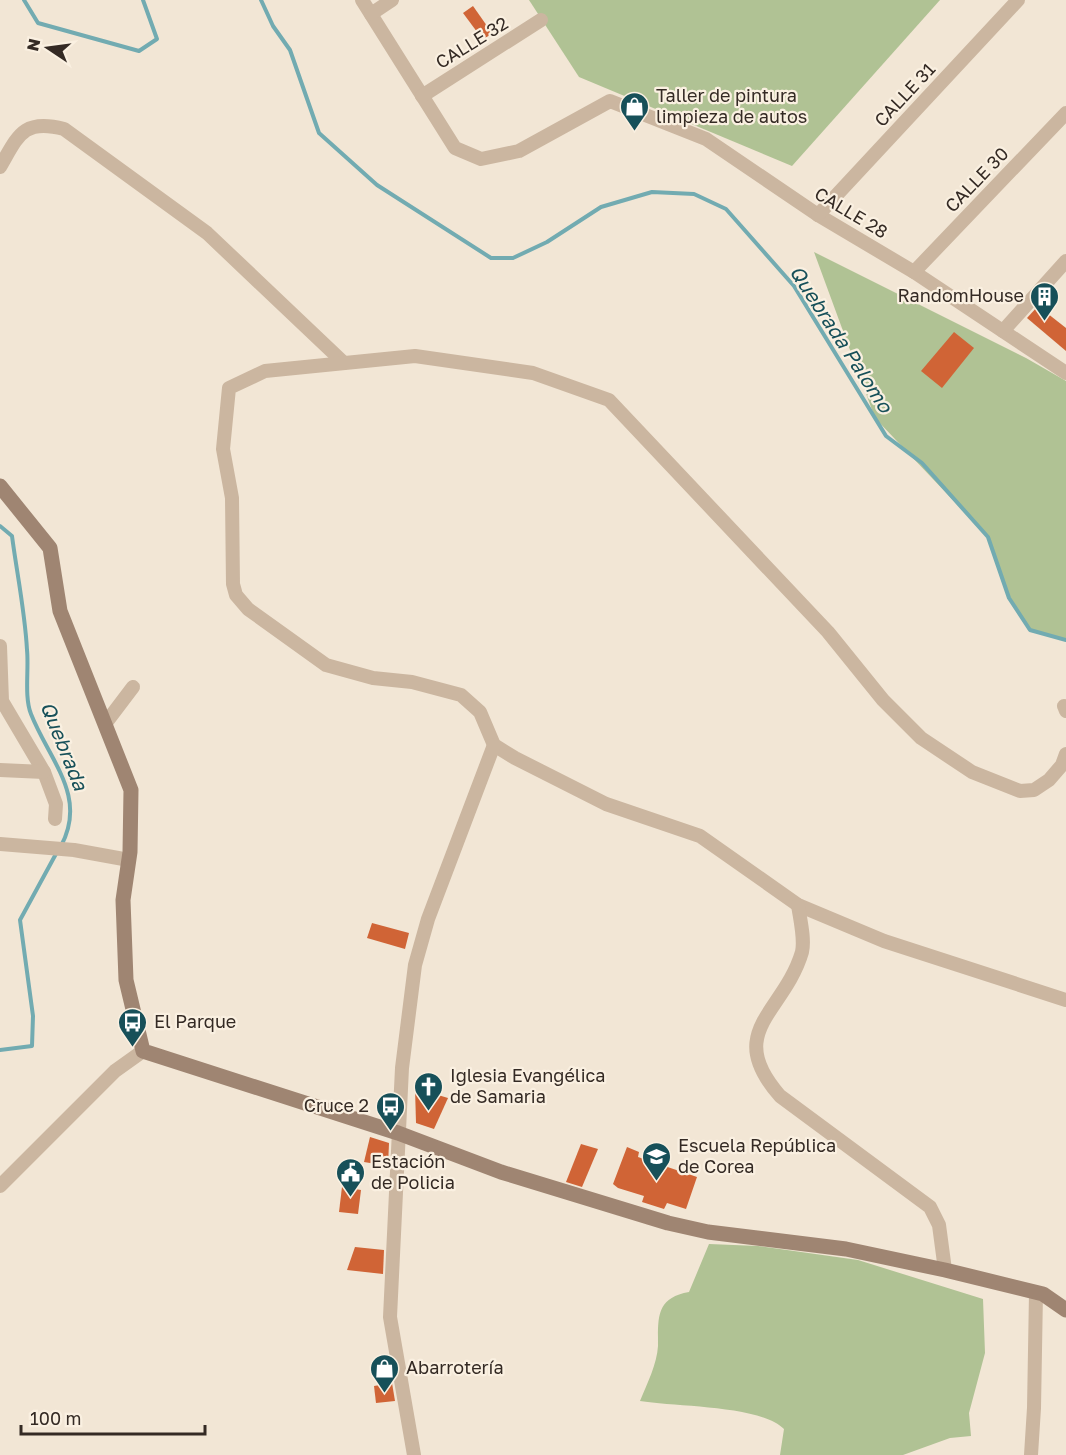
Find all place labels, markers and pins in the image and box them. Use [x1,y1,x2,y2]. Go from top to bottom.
place label: Taller de pintura limpieza de autos [656,84,807,127]
shop icon: Taller de pintura limpieza de autos [619,90,651,132]
building icon: RandomHouse [1029,280,1061,322]
place label: RandomHouse [898,284,1024,306]
bus stop icon: El Parque [117,1006,149,1048]
place label: El Parque [154,1010,236,1032]
place label: Iglesia Evangélica de Samaria [450,1064,605,1107]
church icon: Iglesia Evangélica de Samaria [413,1070,445,1112]
bus stop icon: Cruce 2 [374,1090,406,1132]
place label: Cruce 2 [304,1094,369,1116]
place label: Escuela República de Corea [678,1134,836,1177]
school or university icon: Escuela República de Corea [641,1140,673,1182]
place label: Estación de Policia [371,1150,455,1193]
public building icon: Estación de Policia [334,1156,366,1198]
shop icon: Abarrotería [369,1352,401,1394]
place label: Abarrotería [406,1356,504,1378]

